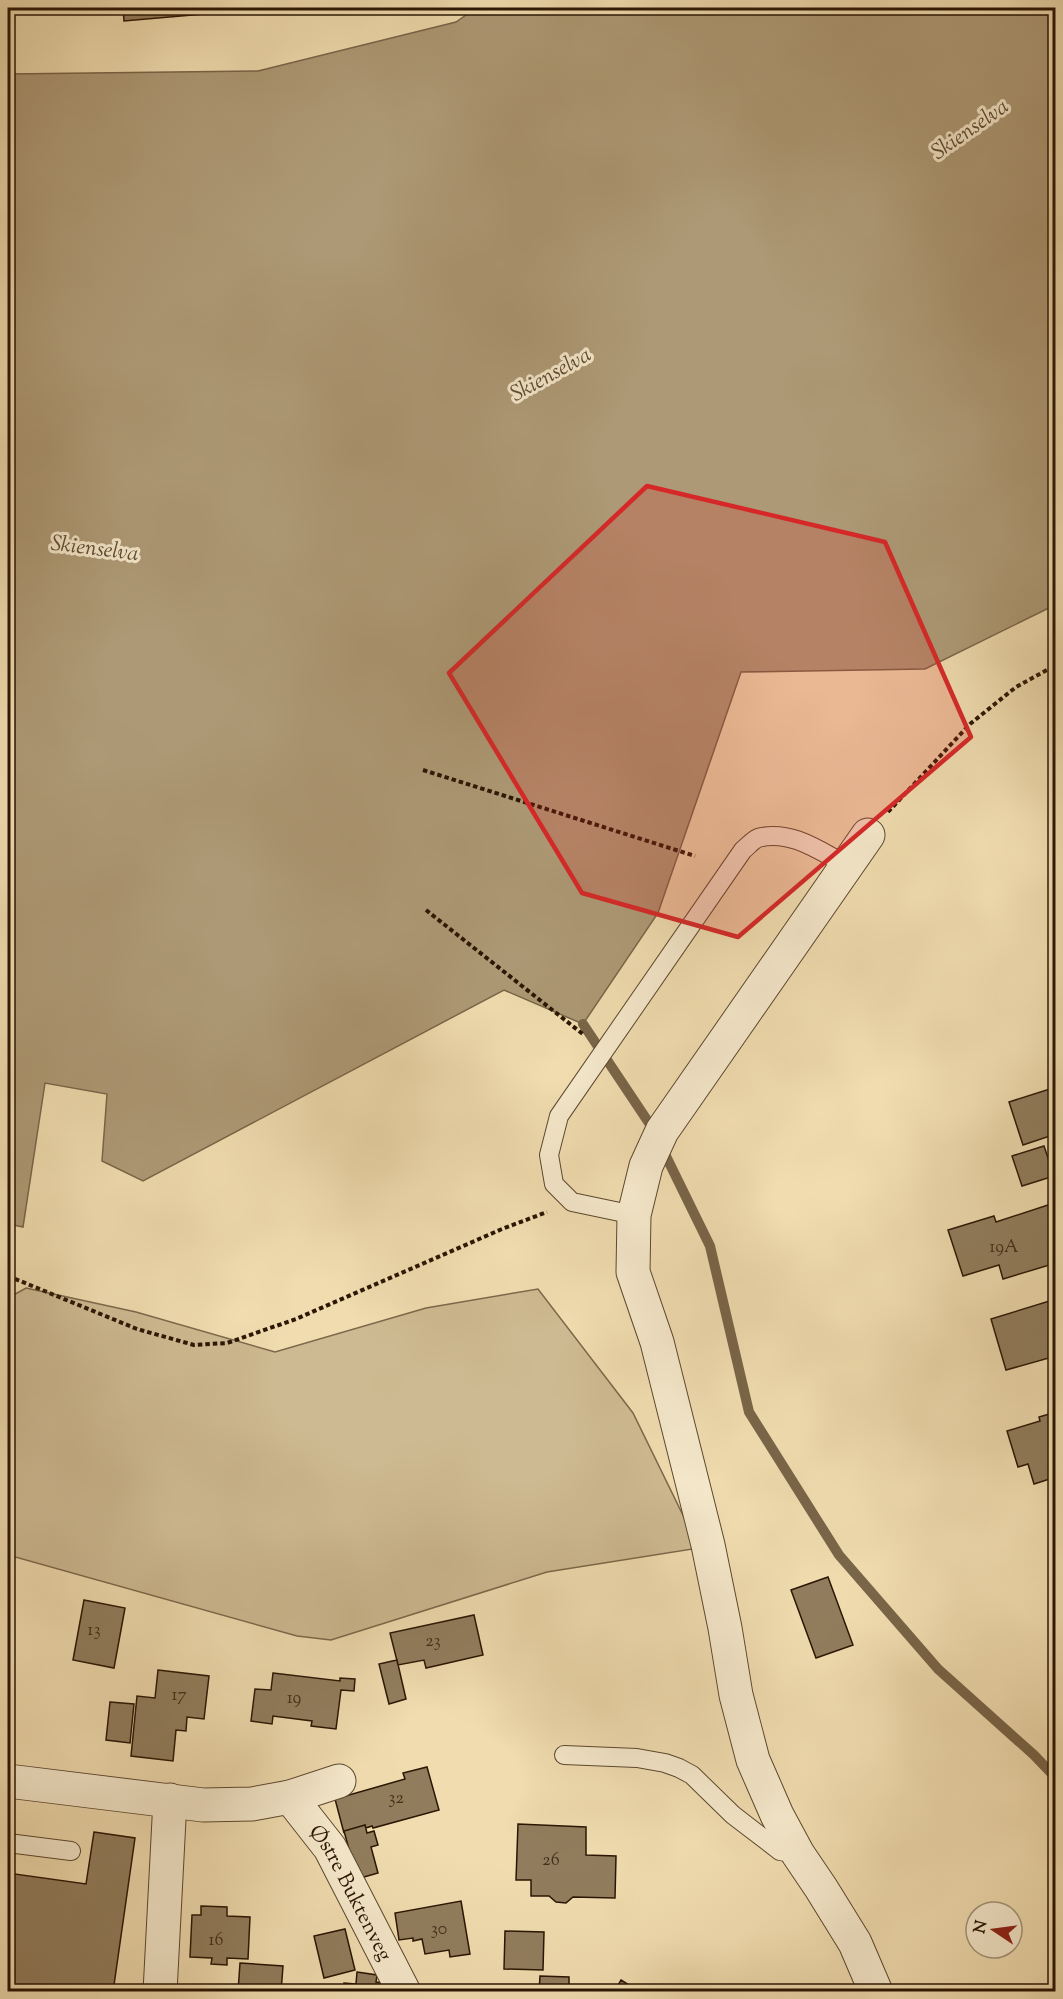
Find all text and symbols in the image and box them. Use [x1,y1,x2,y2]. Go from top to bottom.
water label: Skienselva [925,92,1016,169]
water label: Skienselva [505,340,598,411]
water label: Skienselva [49,529,140,571]
house number: 19A [989,1235,1019,1261]
house number: 13 [87,1618,101,1644]
house number: 23 [425,1629,441,1655]
house number: 17 [171,1683,187,1709]
house number: 19 [287,1686,302,1712]
house number: 32 [388,1786,404,1812]
street label: Østre Buktenveg [300,1819,399,1967]
house number: 26 [542,1848,560,1874]
north arrow [964,1900,1024,1960]
house number: 30 [431,1917,447,1943]
text: N [969,1918,995,1936]
house number: 16 [208,1928,224,1954]

